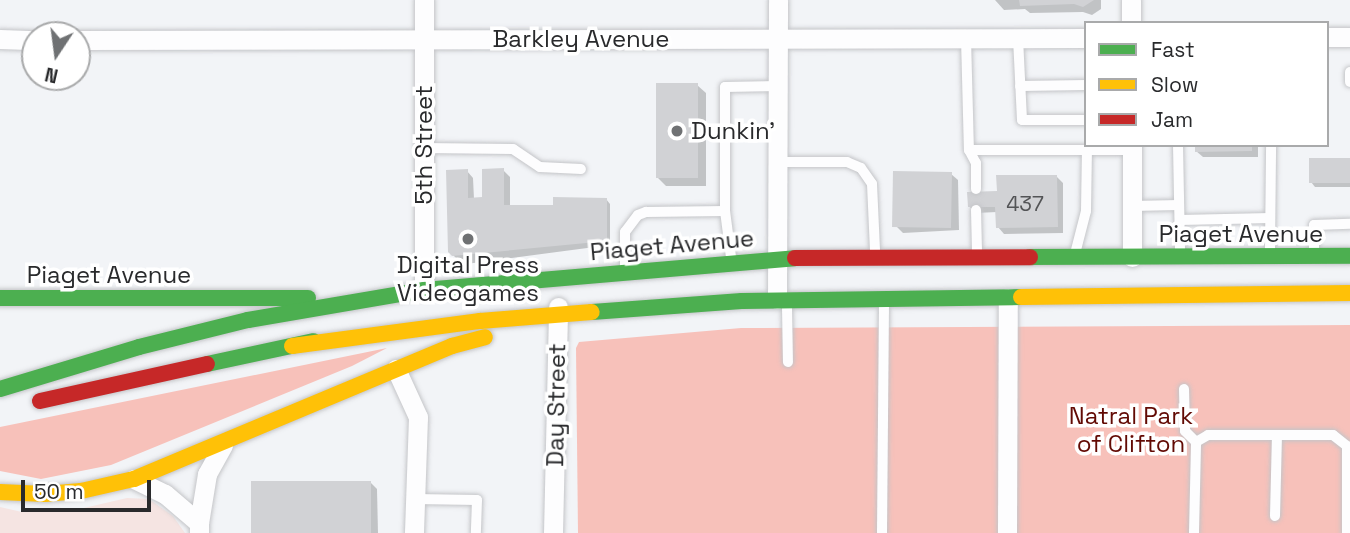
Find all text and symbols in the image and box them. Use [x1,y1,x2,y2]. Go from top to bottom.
north arrow [21,21,91,91]
legend [1084,21,1329,147]
street label: Barkley Avenue [492,25,670,53]
text: Fast [1151,36,1195,63]
text: N [43,61,61,89]
text: Slow [1151,71,1199,98]
street label: 5th Street [410,85,438,205]
text: Jam [1151,106,1193,133]
place label: Dunkin' [691,117,775,145]
marker: Dunkin' [669,123,685,139]
house number: 437 [1006,191,1044,217]
street label: Piaget Avenue [1159,220,1323,248]
street label: Piaget Avenue [589,223,755,267]
marker: Digital Press Videogames [460,231,476,247]
place label: Digital Press Videogames [397,251,539,307]
street label: Piaget Avenue [27,261,191,289]
street label: Day Street [541,343,571,467]
park label: Natral Park of Clifton [1069,402,1193,458]
scale bar [24,466,154,510]
text: 50 m [34,478,84,505]

